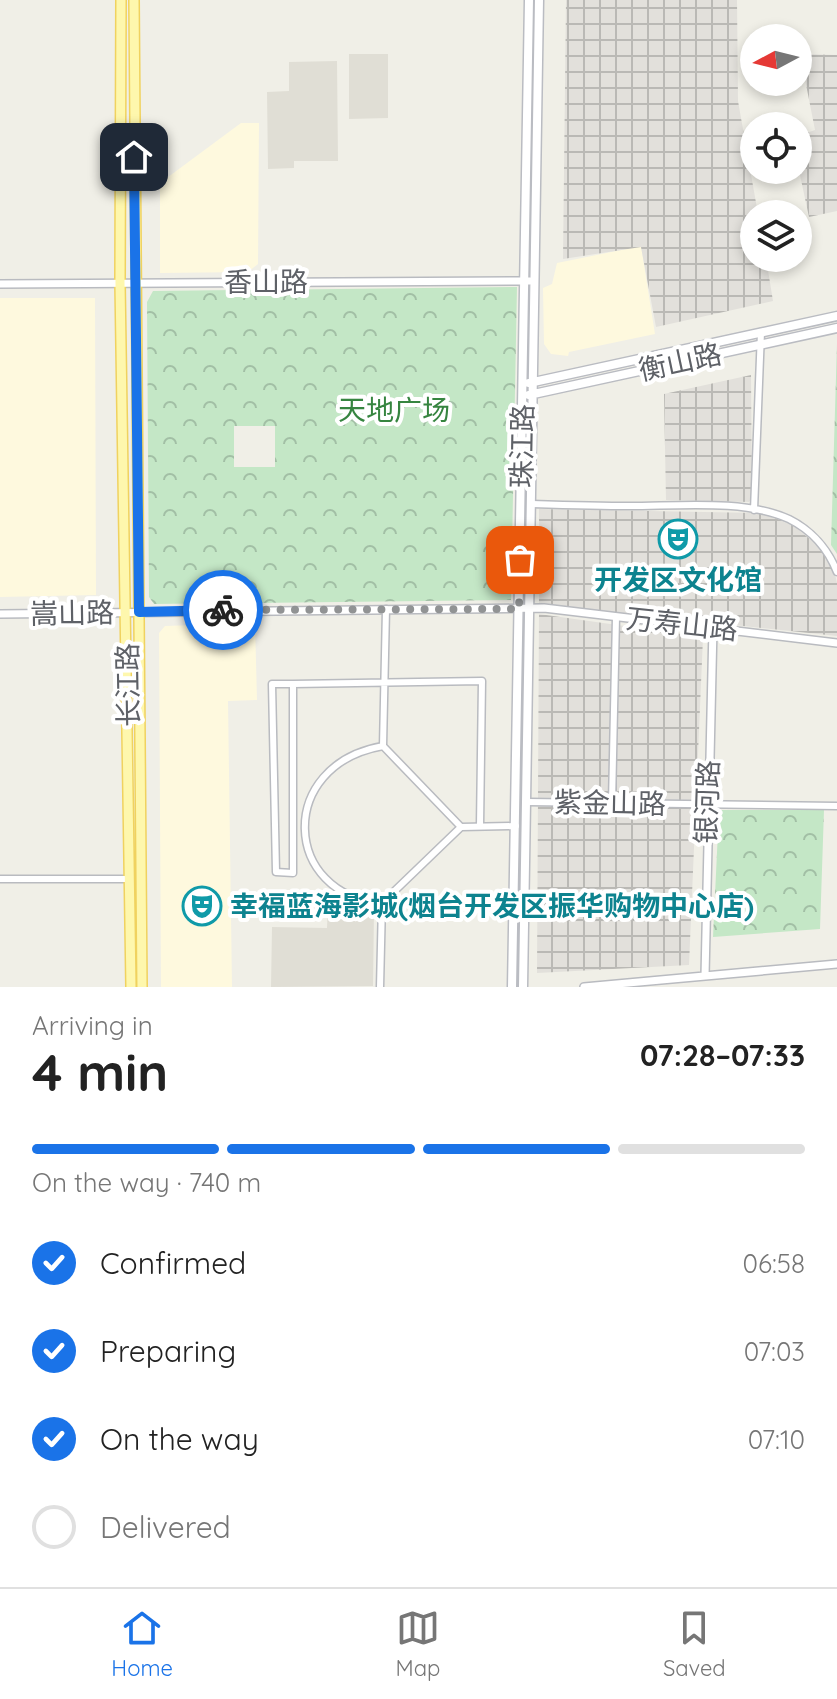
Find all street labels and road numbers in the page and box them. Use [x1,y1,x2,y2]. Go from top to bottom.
street label: 香山路 [224,264,308,299]
street label: 衡山路 [635,336,725,387]
street label: 珠江路 [503,404,540,488]
street label: 嵩山路 [30,594,114,631]
street label: 万寿山路 [625,600,740,647]
street label: 长江路 [109,643,146,727]
street label: 银河路 [688,759,725,845]
street label: 紫金山路 [554,784,666,821]

